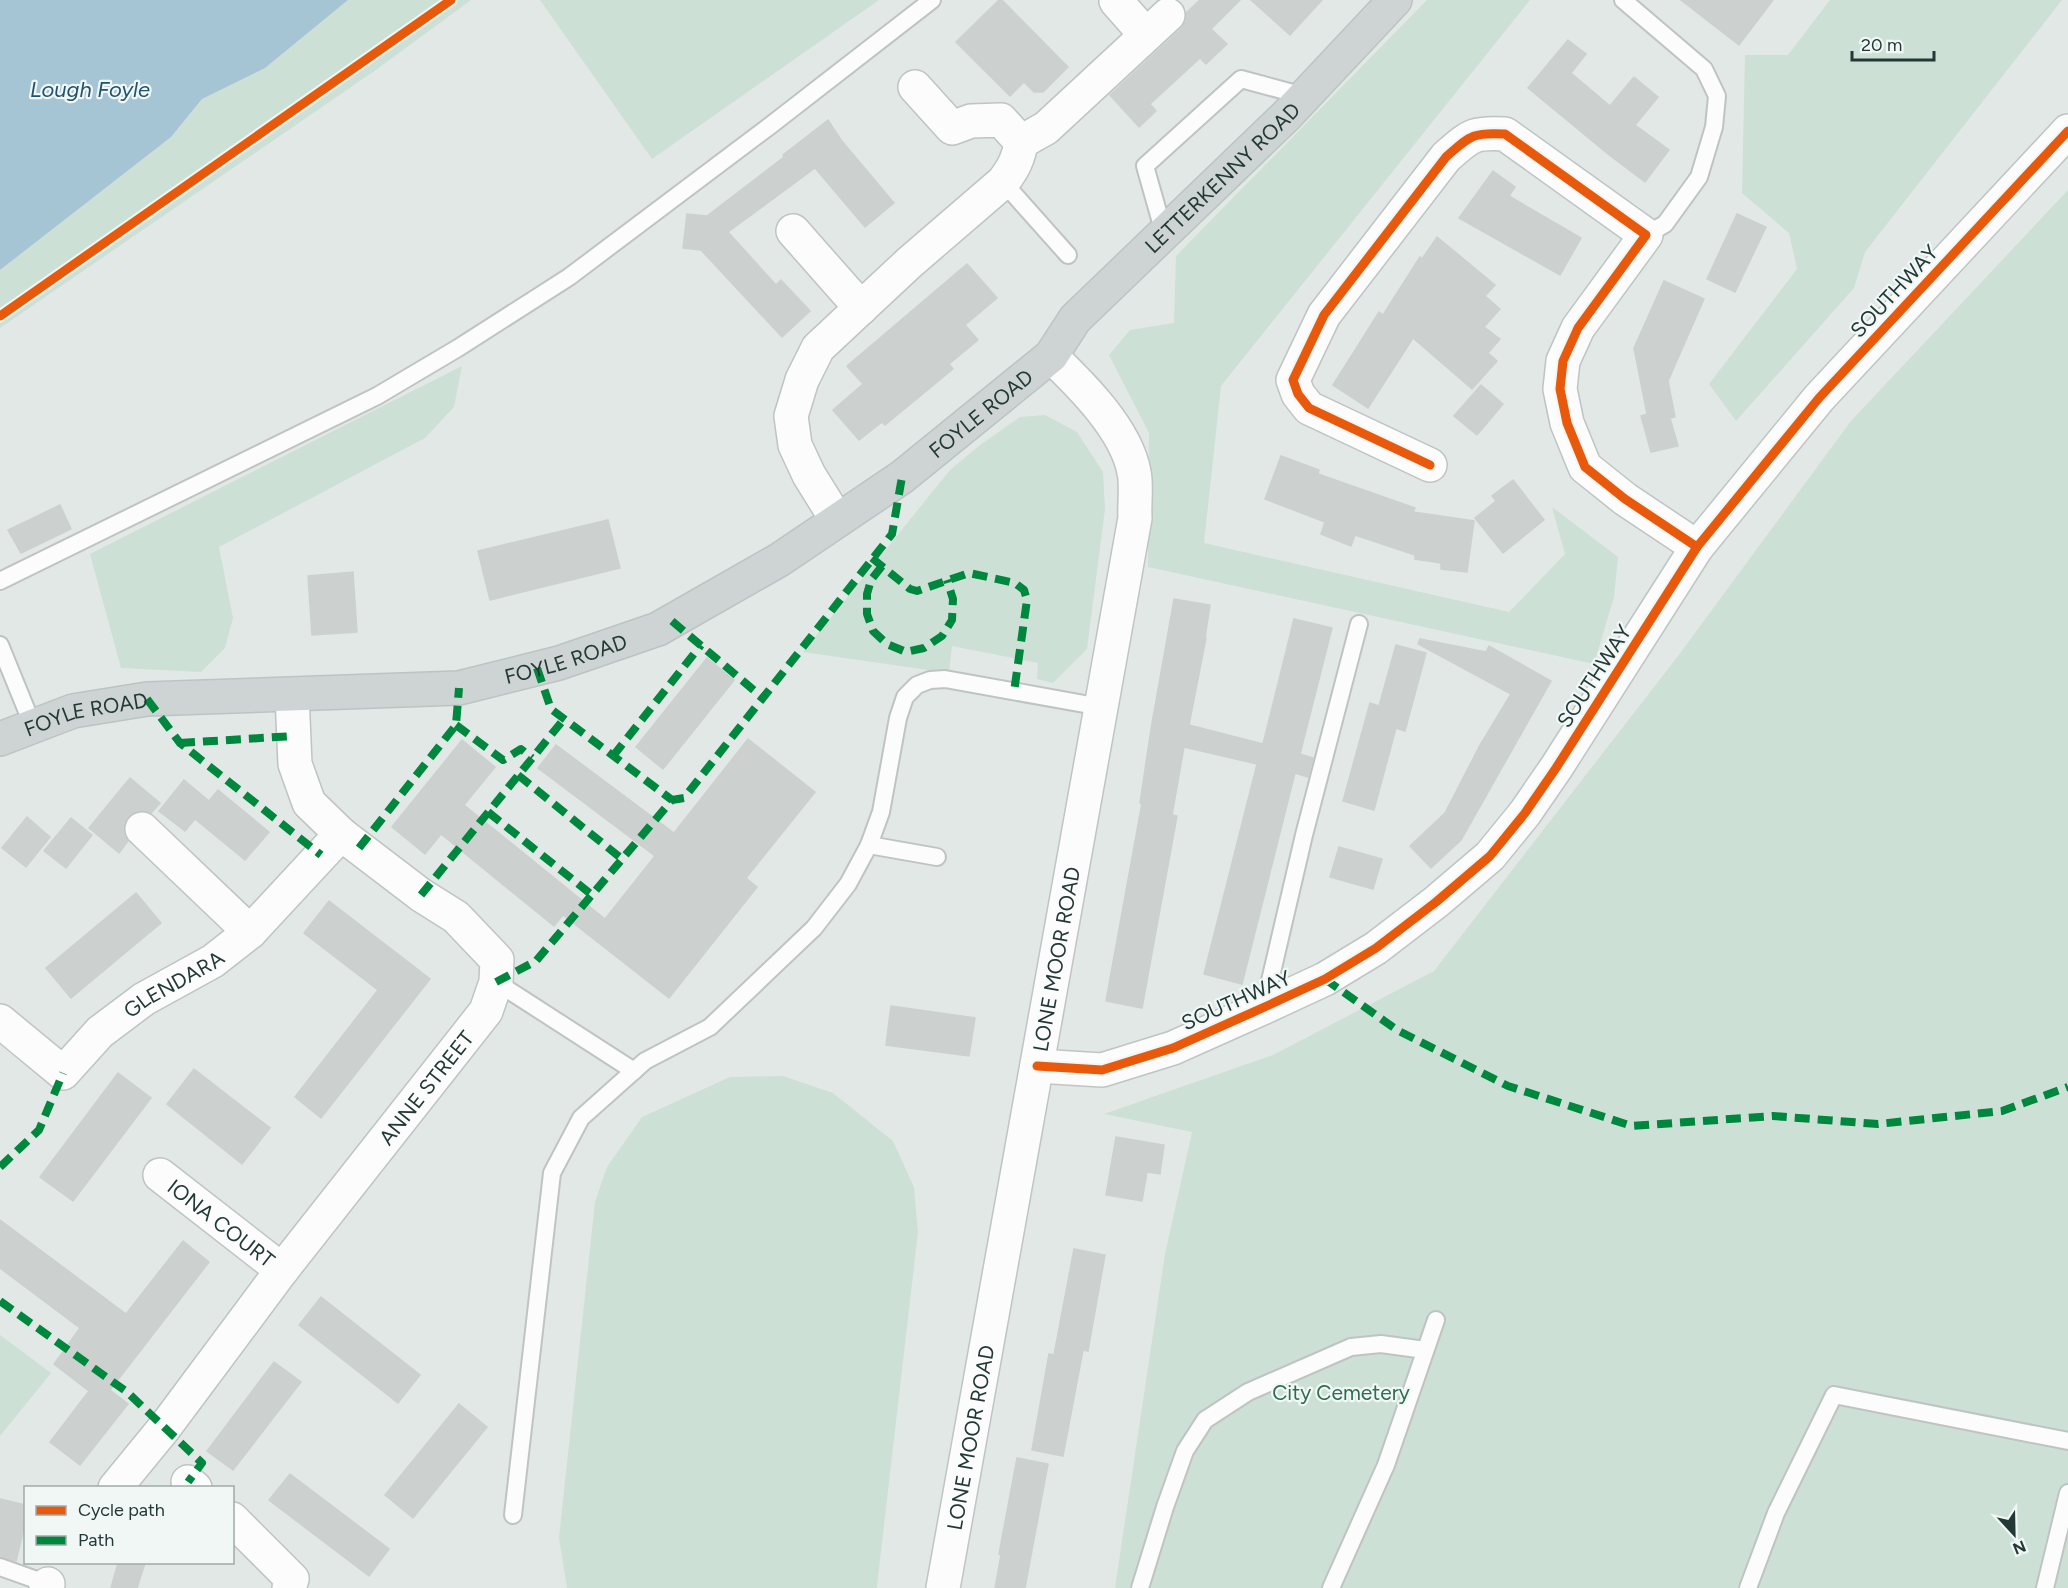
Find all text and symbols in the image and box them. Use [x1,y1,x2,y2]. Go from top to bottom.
scale bar [1852,24,1934,62]
text: 20 m [1861,34,1902,56]
water label: Lough Foyle [30,76,150,103]
street label: LETTERKENNY ROAD [1139,97,1305,258]
street label: SOUTHWAY [1845,239,1943,342]
street label: FOYLE ROAD [923,364,1038,463]
street label: SOUTHWAY [1552,620,1637,732]
street label: FOYLE ROAD [502,628,630,689]
street label: FOYLE ROAD [20,687,149,741]
street label: LONE MOOR ROAD [1027,865,1085,1054]
street label: GLENDARA [118,945,229,1023]
street label: SOUTHWAY [1177,965,1295,1035]
street label: ANNE STREET [373,1025,479,1150]
street label: IONA COURT [163,1174,280,1273]
street label: LONE MOOR ROAD [941,1343,999,1532]
park label: City Cemetery [1272,1380,1410,1405]
legend [24,1486,234,1564]
text: Cycle path [78,1499,165,1521]
north arrow [1984,1504,2044,1564]
text: Path [78,1529,114,1551]
text: N [2010,1536,2029,1559]

